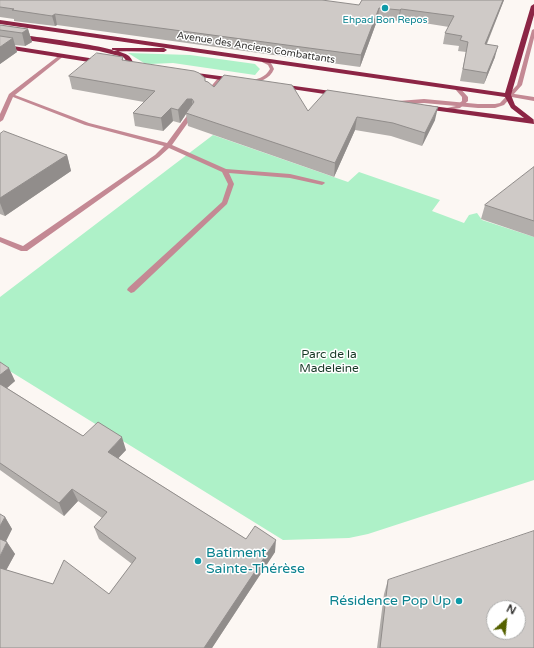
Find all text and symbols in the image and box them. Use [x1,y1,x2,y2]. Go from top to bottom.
marker: Ehpad Bon Repos [380,3,390,13]
place label: Ehpad Bon Repos [343,14,427,26]
street label: Avenue des Anciens Combattants [176,30,336,66]
park label: Parc de la Madeleine [299,348,359,376]
place label: Batiment Sainte-Thérèse [206,545,305,578]
marker: Batiment Sainte-Thérèse [193,556,203,566]
place label: Résidence Pop Up [329,593,451,609]
marker: Résidence Pop Up [454,596,464,606]
north arrow [486,600,526,640]
text: N [504,602,518,618]

